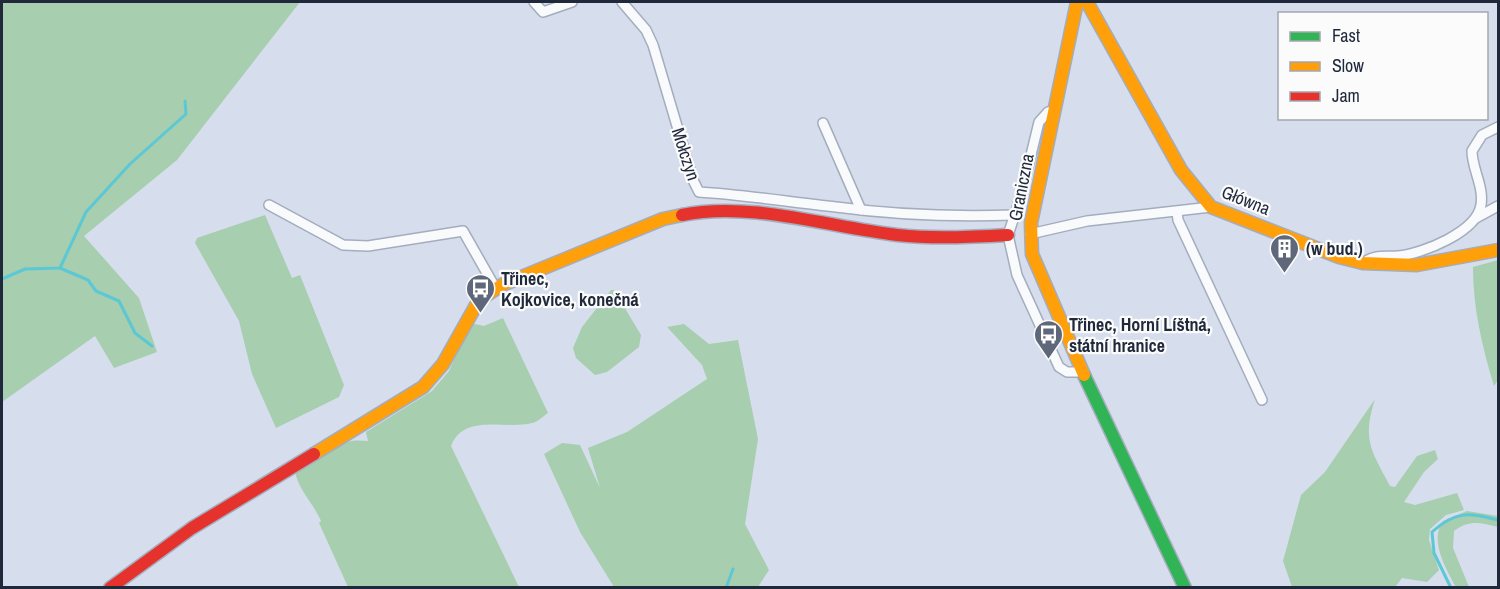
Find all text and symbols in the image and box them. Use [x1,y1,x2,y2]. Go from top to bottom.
legend [1278,12,1488,120]
text: Fast [1332,23,1360,48]
text: Slow [1332,53,1364,78]
text: Jam [1332,83,1360,108]
street label: Mołczyn [666,124,706,184]
street label: Graniczna [1002,151,1040,223]
street label: Główna [1218,179,1274,221]
building icon: (w bud.) [1269,232,1301,274]
place label: (w bud.) [1306,236,1363,261]
place label: Třinec, Kojkovice, konečná [501,266,640,312]
bus stop icon: Třinec, Kojkovice, konečná [464,272,496,314]
place label: Třinec, Horní Líštná, státní hranice [1069,312,1211,358]
bus stop icon: Třinec, Horní Líštná, státní hranice [1032,318,1064,360]

